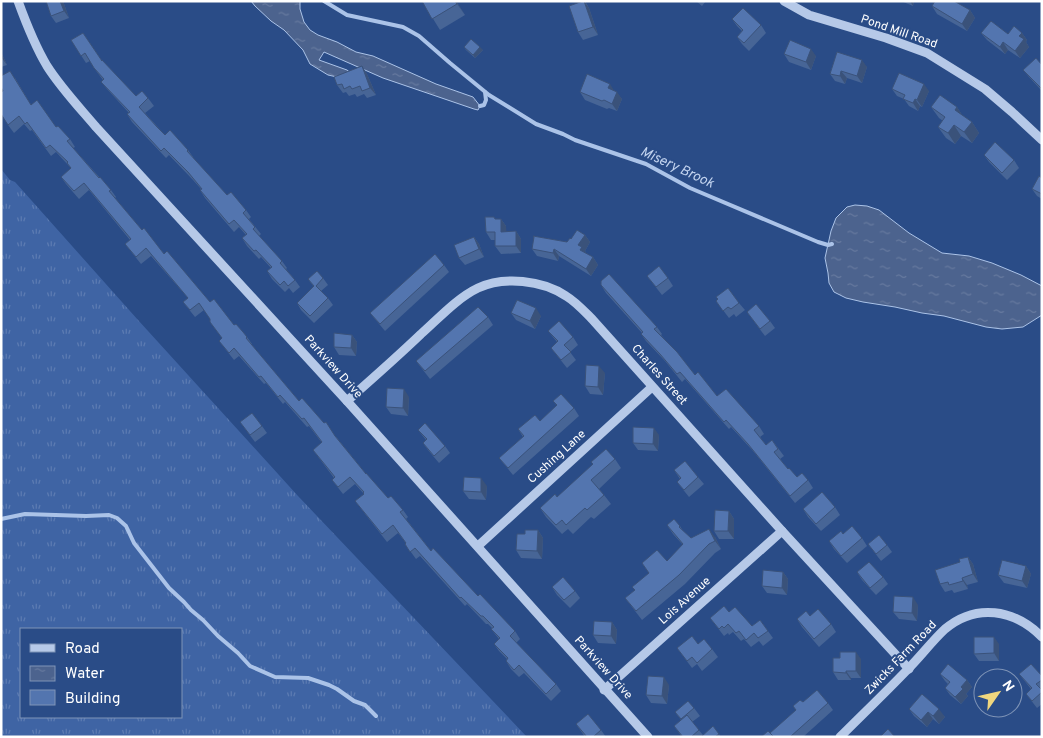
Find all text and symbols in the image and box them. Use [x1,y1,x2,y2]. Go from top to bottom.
street label: Pond Mill Road [858,11,940,53]
water label: Misery Brook [637,144,717,193]
street label: Parkview Drive [300,332,366,402]
street label: Charles Street [627,341,691,409]
street label: Cushing Lane [525,427,589,487]
street label: Lois Avenue [656,573,714,629]
street label: Zwicks Farm Road [862,618,940,698]
legend [20,628,182,718]
street label: Parkview Drive [570,633,636,703]
text: Road [65,640,100,659]
text: Water [65,665,105,684]
north arrow [973,668,1023,718]
text: N [998,678,1017,695]
text: Building [65,690,120,709]

